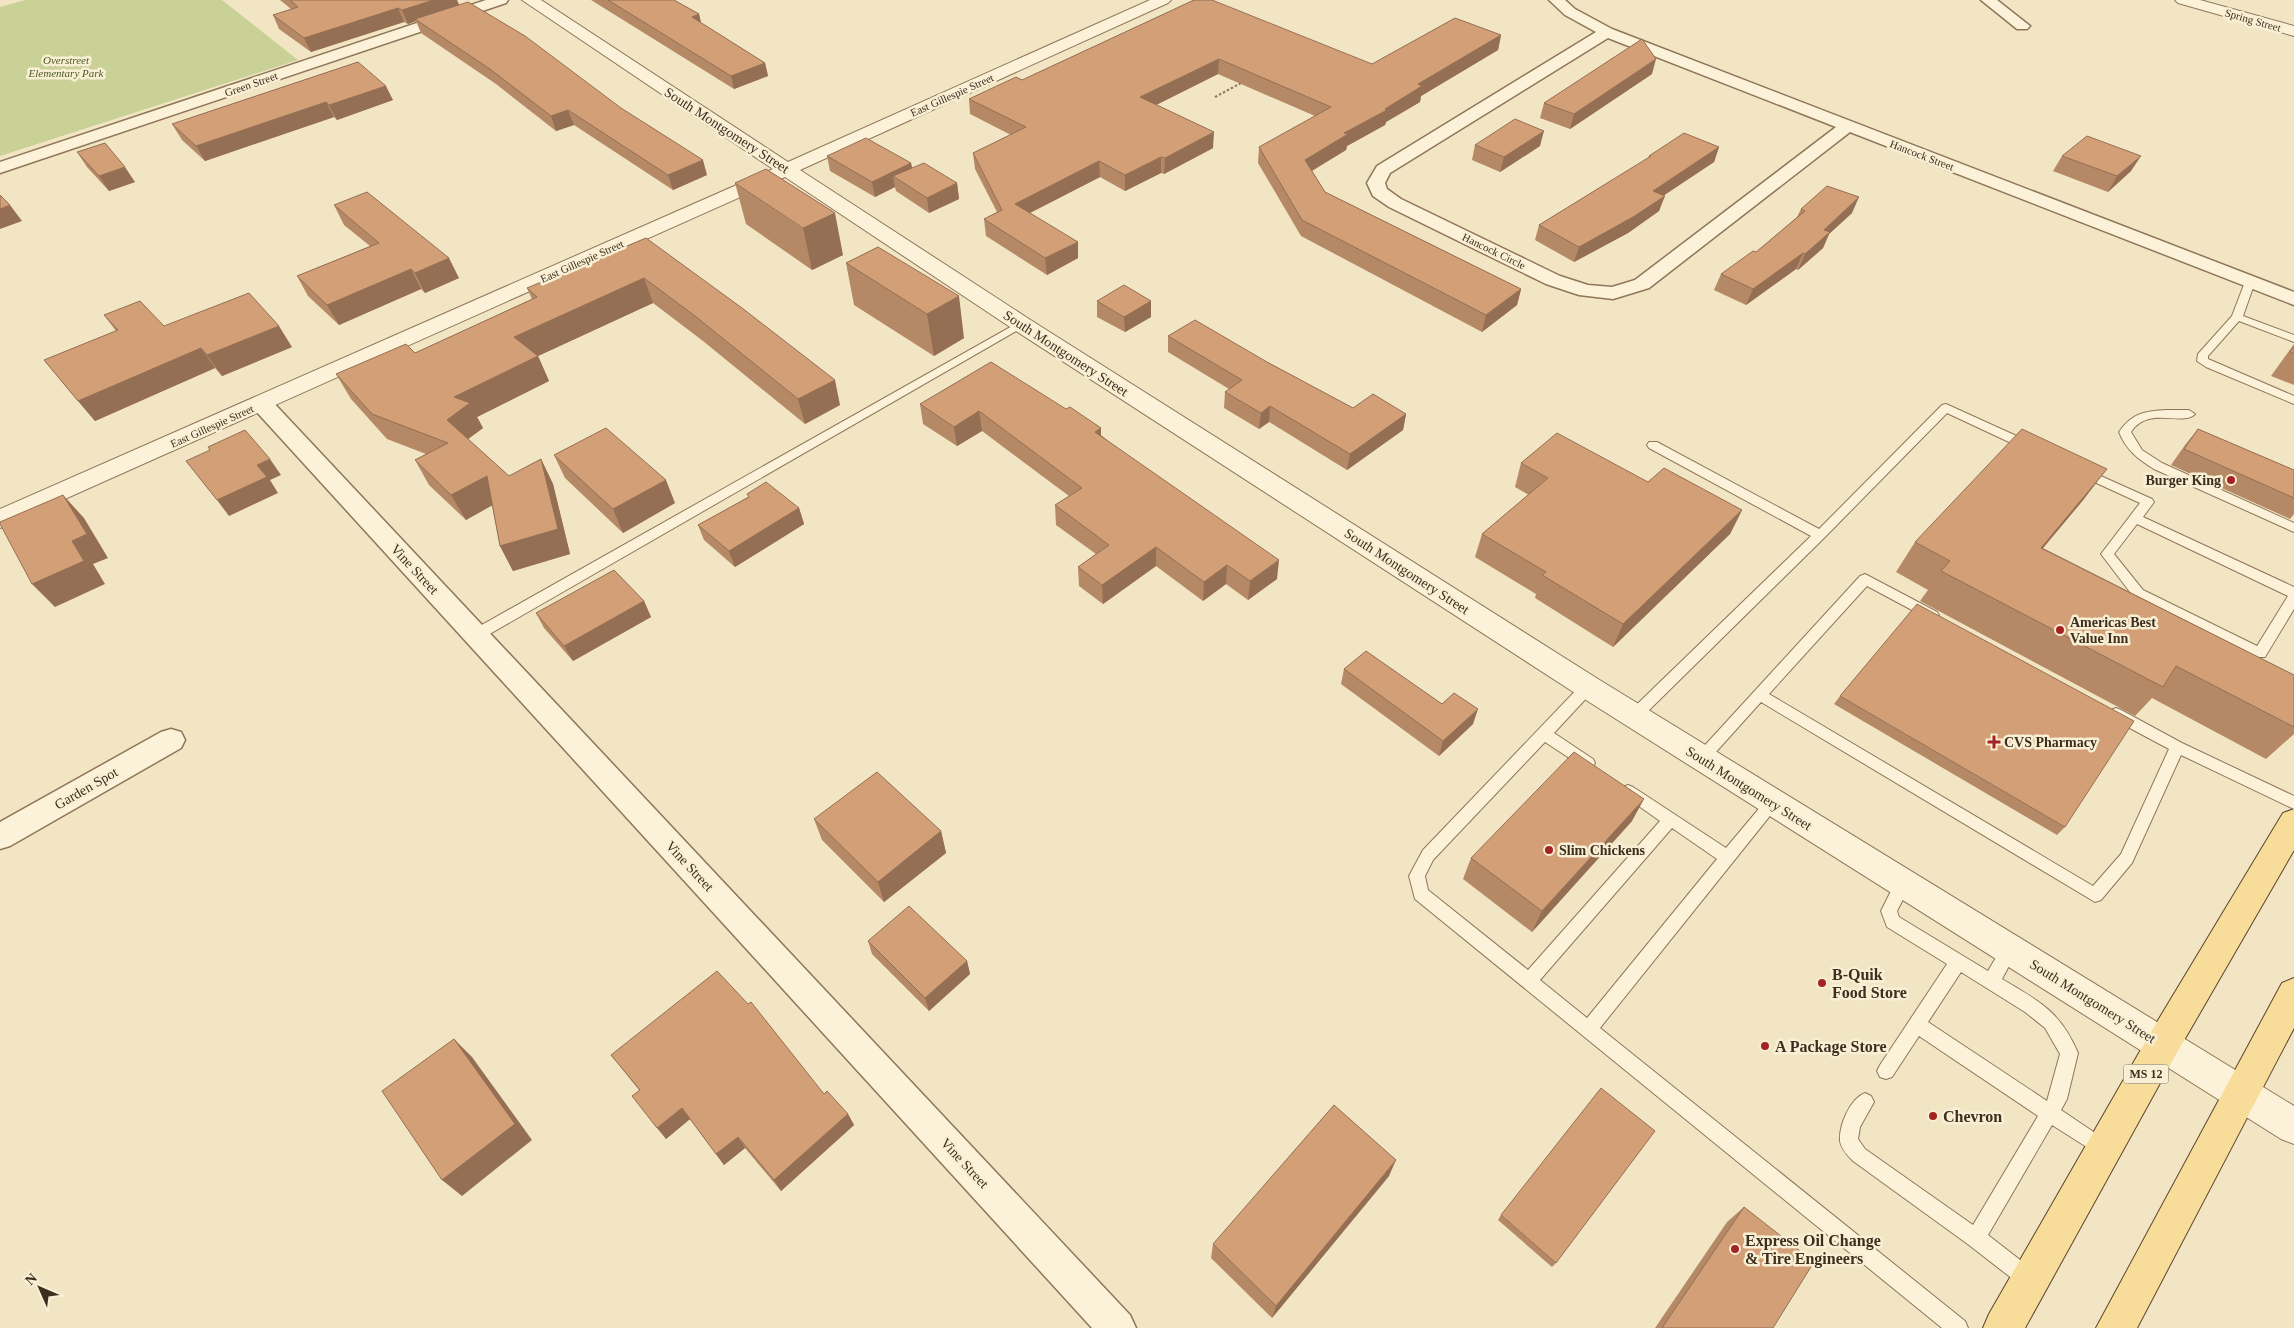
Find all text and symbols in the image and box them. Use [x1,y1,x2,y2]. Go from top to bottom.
street label: Spring Street [2224,6,2282,34]
park label: Overstreet Elementary Park [28,54,105,79]
street label: Green Street [223,69,279,99]
street label: East Gillespie Street [909,71,995,119]
street label: South Montgomery Street [662,85,792,176]
street label: Hancock Street [1888,137,1956,173]
street label: Hancock Circle [1460,231,1528,272]
street label: East Gillespie Street [539,237,625,285]
street label: South Montgomery Street [1001,308,1131,399]
street label: East Gillespie Street [169,402,255,450]
place label: Burger King [2145,473,2221,488]
marker: Burger King [2225,474,2237,486]
street label: South Montgomery Street [1342,526,1472,617]
street label: Vine Street [388,541,442,597]
place label: Americas Best Value Inn [2070,615,2156,646]
marker: Americas Best Value Inn [2054,624,2066,636]
place label: CVS Pharmacy [2004,735,2097,750]
marker: CVS Pharmacy [1988,736,2000,748]
street label: South Montgomery Street [1683,744,1814,833]
street label: Garden Spot [52,764,121,813]
street label: Vine Street [663,838,717,894]
place label: Slim Chickens [1559,843,1646,858]
marker: Slim Chickens [1543,844,1555,856]
street label: South Montgomery Street [2027,957,2158,1046]
place label: B-Quik Food Store [1832,966,1907,1001]
marker: B-Quik Food Store [1816,977,1828,989]
place label: A Package Store [1775,1038,1887,1056]
marker: A Package Store [1759,1040,1771,1052]
road number: MS 12 [2124,1064,2168,1084]
place label: Chevron [1943,1108,2002,1125]
marker: Chevron [1927,1110,1939,1122]
street label: Vine Street [938,1135,992,1191]
place label: Express Oil Change & Tire Engineers [1745,1232,1881,1268]
marker: Express Oil Change & Tire Engineers [1729,1243,1741,1255]
north arrow [15,1263,65,1313]
text: N [22,1270,40,1288]

